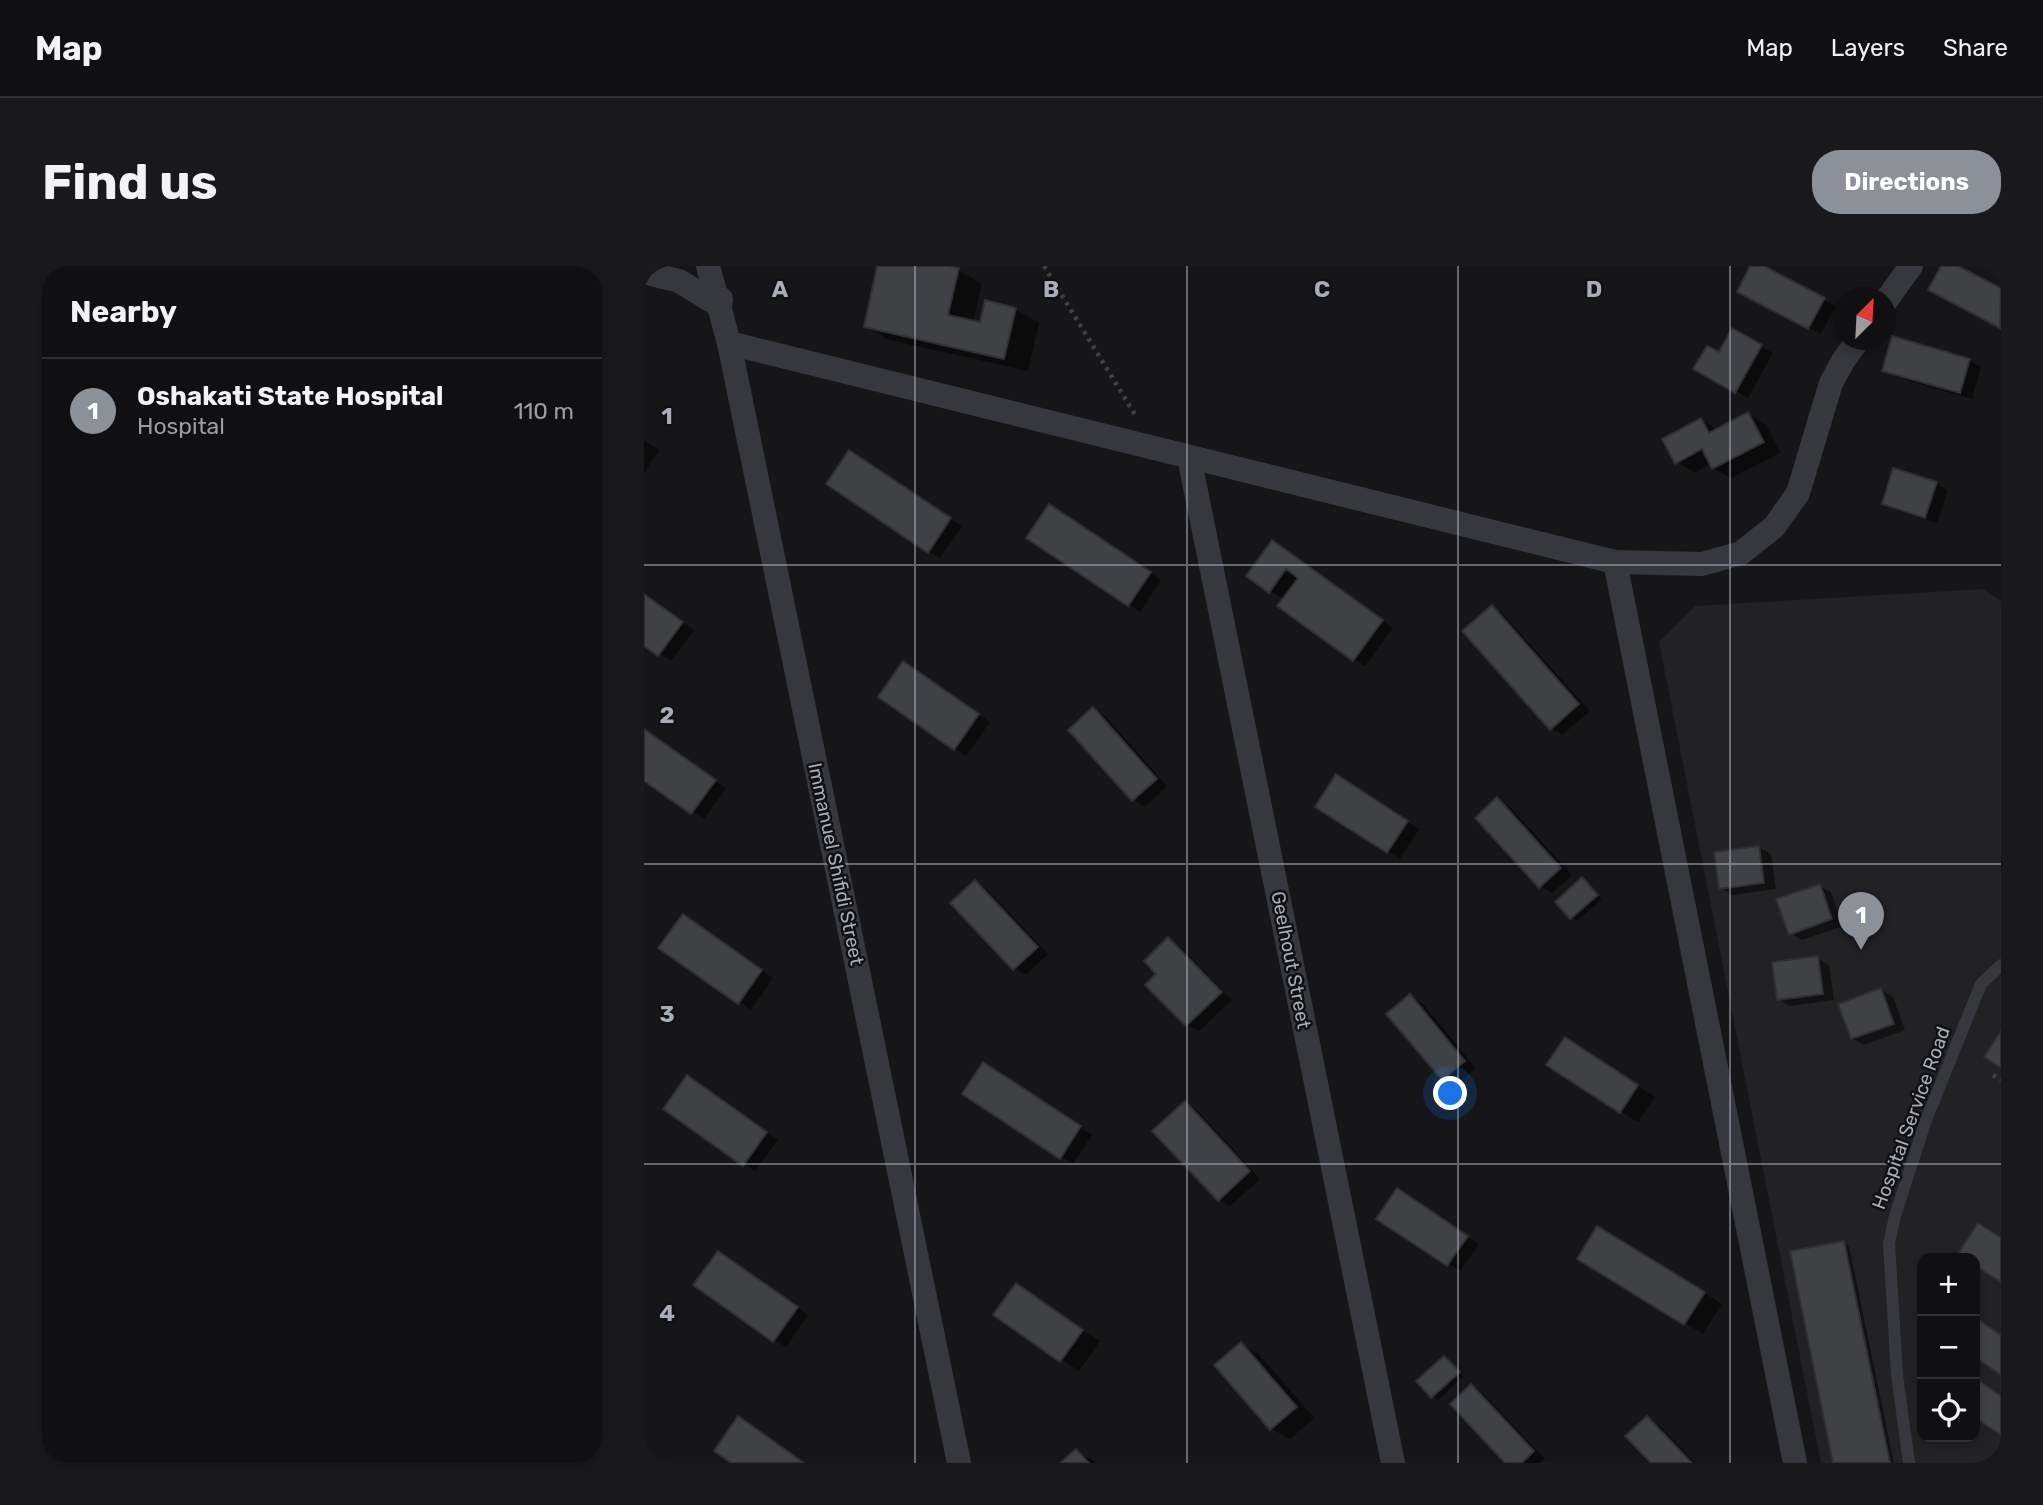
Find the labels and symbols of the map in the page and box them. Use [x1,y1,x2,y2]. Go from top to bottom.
text: A [772,275,789,303]
text: B [1043,275,1059,303]
text: C [1314,275,1330,303]
text: D [1586,275,1602,303]
north arrow [1833,287,1896,350]
text: 1 [661,402,673,430]
text: 2 [660,701,674,729]
street label: Immanuel Shifidi Street [803,761,869,968]
street label: Geelhout Street [1266,889,1316,1031]
pin: 1 [1838,892,1884,950]
text: 3 [659,1000,675,1028]
street label: Hospital Service Road [1867,1023,1955,1213]
your location [1433,1076,1467,1110]
text: 4 [659,1299,675,1327]

